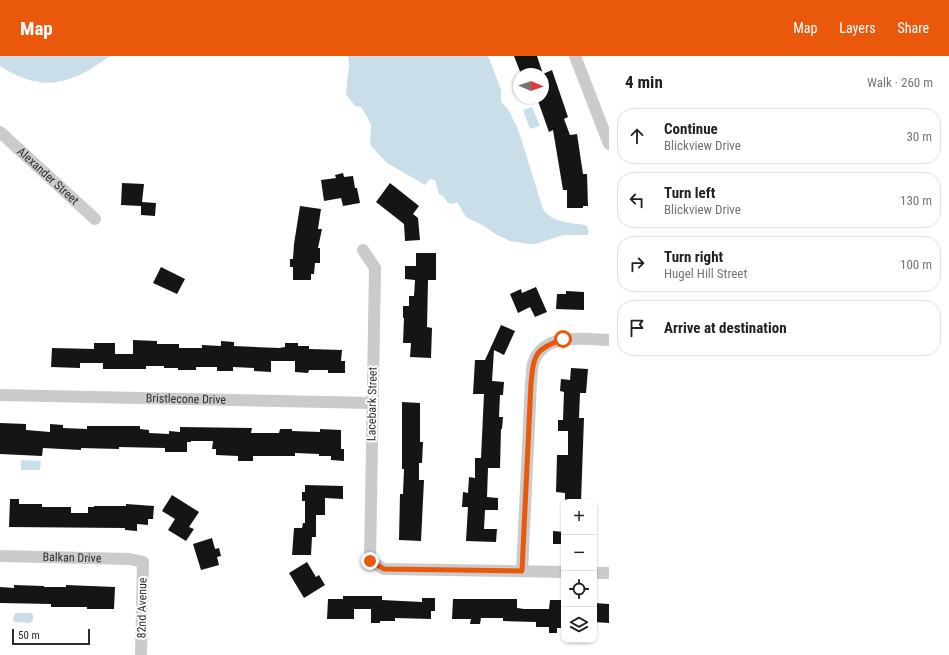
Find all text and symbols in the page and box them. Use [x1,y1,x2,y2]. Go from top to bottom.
text: Map [20,17,53,40]
text: Map [793,20,817,36]
text: Layers [839,20,876,36]
text: Share [898,20,929,36]
north arrow [513,68,549,104]
text: 4 min [625,72,663,92]
text: Walk · 260 m [867,75,933,90]
text: Continue [664,120,718,138]
icon: ahead [626,125,648,147]
text: 30 m [906,129,932,144]
text: Blickview Drive [664,138,741,153]
street label: Alexander Street [14,144,82,208]
text: Turn left [664,184,715,202]
icon: left [626,189,648,211]
text: 130 m [900,193,932,208]
text: Blickview Drive [664,202,741,217]
text: Turn right [664,248,723,266]
icon: right [626,253,648,275]
text: 100 m [900,257,932,272]
text: Hugel Hill Street [664,266,747,281]
icon: arrive [626,317,648,339]
text: Arrive at destination [664,319,787,337]
route start [554,330,572,348]
street label: Lacebark Street [364,366,380,441]
street label: Bristlecone Drive [146,391,227,407]
map controls [561,499,597,643]
button: + [561,499,597,535]
button: − [561,535,597,571]
street label: Balkan Drive [42,550,102,565]
route end [361,552,379,570]
button: locate [561,571,597,607]
street label: 82nd Avenue [134,577,150,639]
button: layers [561,607,597,643]
scale bar [12,627,90,646]
text: 50 m [18,629,40,642]

